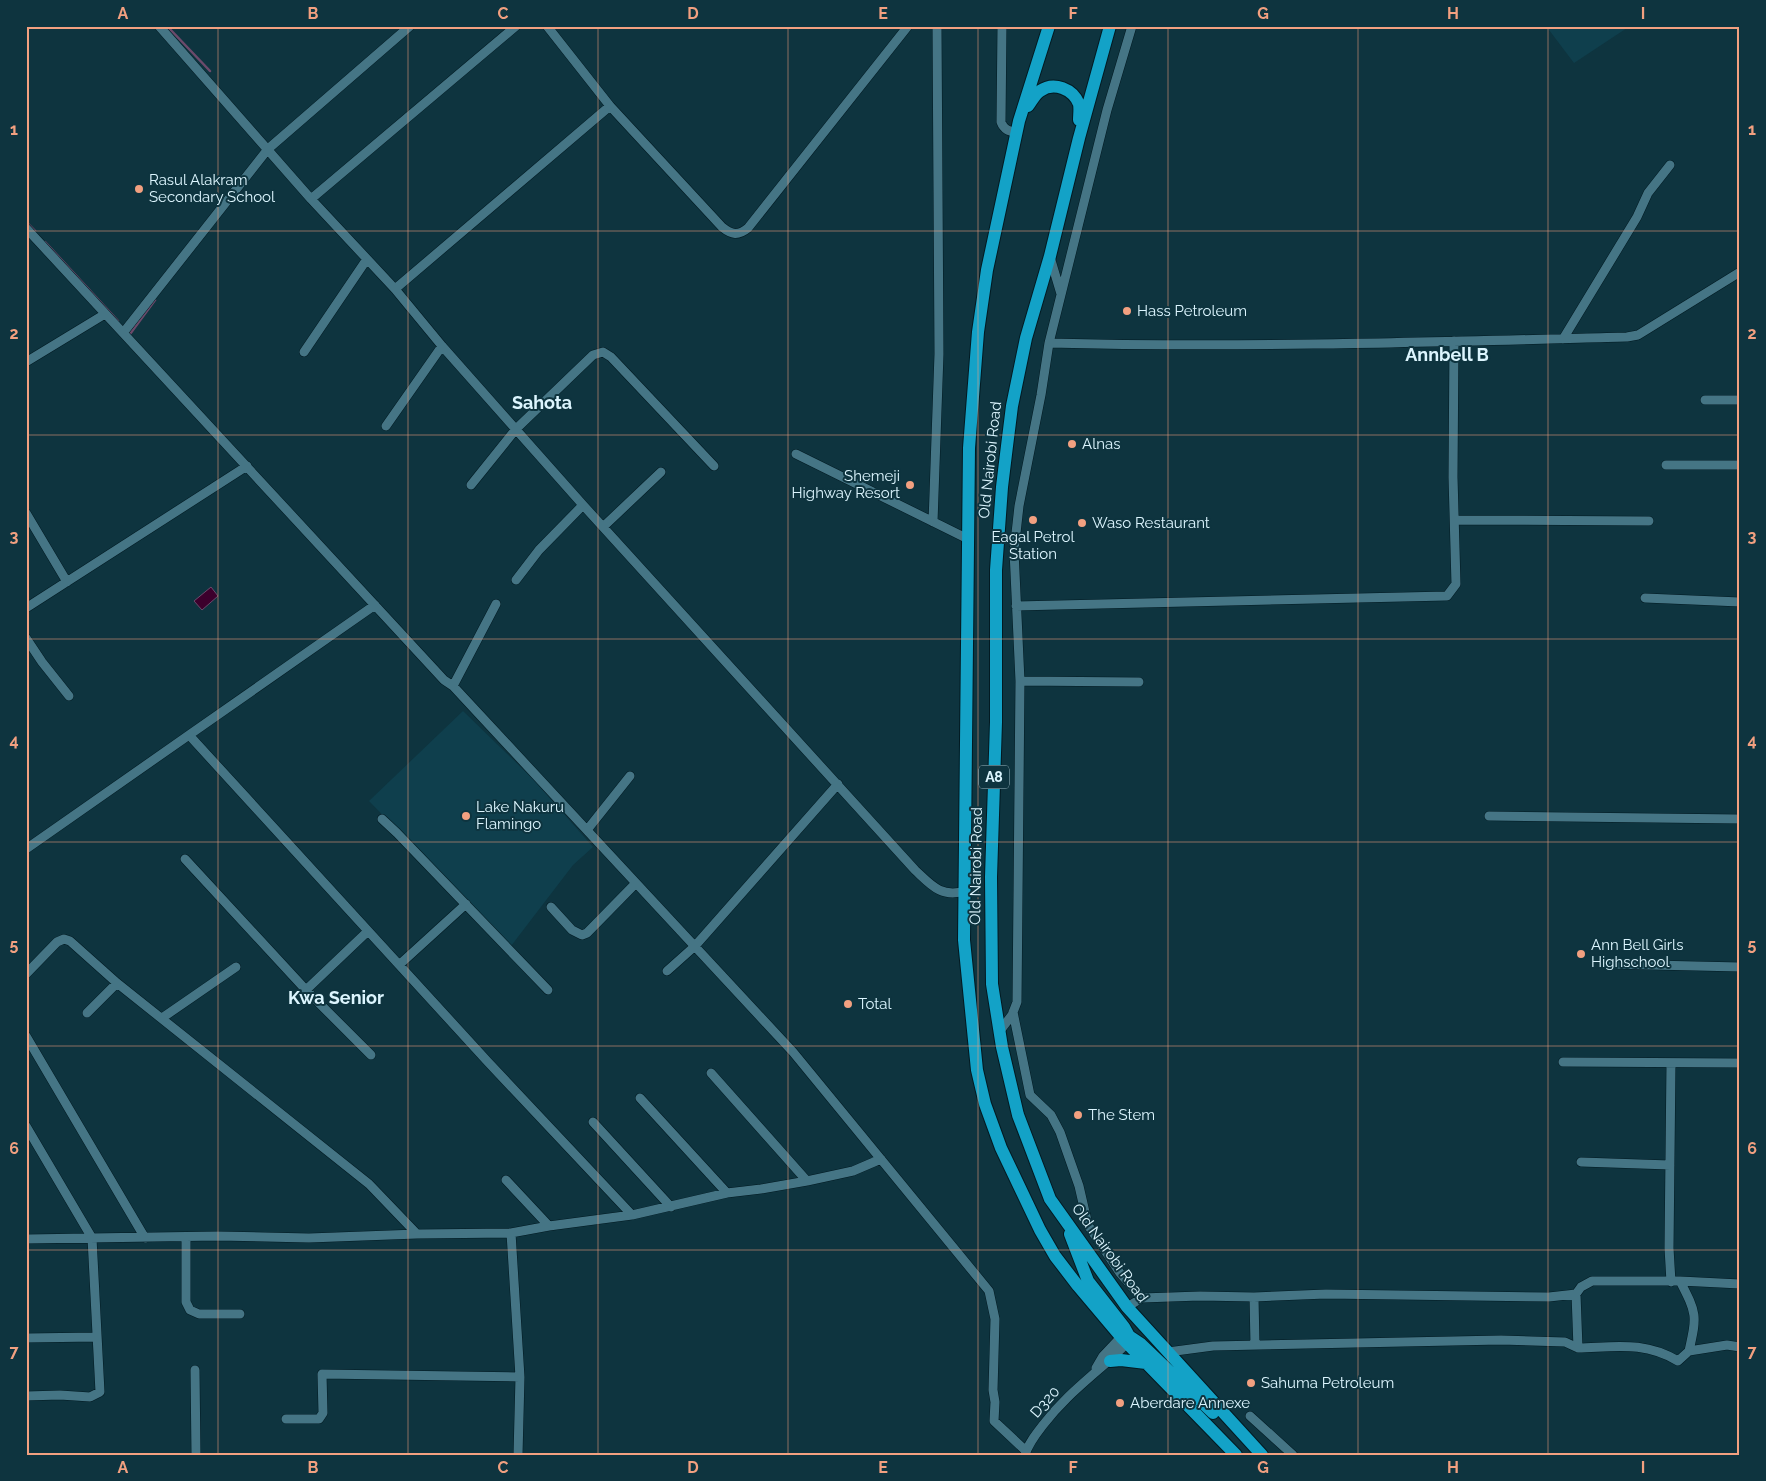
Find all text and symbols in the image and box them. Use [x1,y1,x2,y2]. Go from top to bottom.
text: A [118,4,129,23]
text: B [308,4,319,23]
text: C [498,4,509,23]
text: D [687,4,699,23]
text: E [878,4,888,23]
text: F [1068,4,1078,23]
text: G [1257,4,1269,23]
text: H [1447,4,1459,23]
text: I [1641,4,1645,23]
text: 1 [10,120,18,139]
text: 1 [1748,120,1756,139]
place label: Rasul Alakram Secondary School [149,171,276,206]
marker: Rasul Alakram Secondary School [133,183,145,195]
place label: Hass Petroleum [1137,302,1247,320]
marker: Hass Petroleum [1121,305,1133,317]
text: 2 [9,324,19,343]
text: 2 [1747,324,1757,343]
district label: Annbell B [1405,344,1489,365]
district label: Sahota [512,392,572,413]
street label: Old Nairobi Road [975,401,1005,519]
place label: Alnas [1082,435,1120,453]
marker: Alnas [1066,438,1078,450]
place label: Shemeji Highway Resort [792,467,900,502]
marker: Shemeji Highway Resort [904,479,916,491]
marker: Eagal Petrol Station [1027,514,1039,526]
place label: Waso Restaurant [1092,514,1210,532]
marker: Waso Restaurant [1076,517,1088,529]
text: 3 [10,527,19,546]
text: 3 [1748,527,1757,546]
place label: Eagal Petrol Station [991,528,1075,563]
text: 4 [9,731,19,750]
text: 4 [1747,731,1757,750]
road number: A8 [979,766,1009,789]
place label: Lake Nakuru Flamingo [476,798,564,833]
street label: Old Nairobi Road [966,807,986,925]
marker: Lake Nakuru Flamingo [460,810,472,822]
text: 5 [10,935,19,954]
text: 5 [1748,935,1757,954]
place label: Ann Bell Girls Highschool [1591,936,1683,971]
marker: Ann Bell Girls Highschool [1575,948,1587,960]
district label: Kwa Senior [288,987,384,1008]
place label: Total [858,995,892,1013]
marker: Total [842,998,854,1010]
place label: The Stem [1088,1106,1155,1124]
marker: The Stem [1072,1109,1084,1121]
text: 6 [9,1139,19,1158]
text: 6 [1747,1139,1757,1158]
street label: Old Nairobi Road [1068,1200,1152,1306]
text: 7 [10,1342,19,1361]
text: 7 [1748,1342,1757,1361]
place label: Sahuma Petroleum [1261,1374,1394,1392]
marker: Sahuma Petroleum [1245,1377,1257,1389]
street label: D320 [1026,1383,1064,1421]
place label: Aberdare Annexe [1130,1394,1250,1412]
marker: Aberdare Annexe [1114,1397,1126,1409]
text: A [118,1458,129,1477]
text: B [308,1458,319,1477]
text: C [498,1458,509,1477]
text: D [687,1458,699,1477]
text: E [878,1458,888,1477]
text: F [1068,1458,1078,1477]
text: G [1257,1458,1269,1477]
text: H [1447,1458,1459,1477]
text: I [1641,1458,1645,1477]

